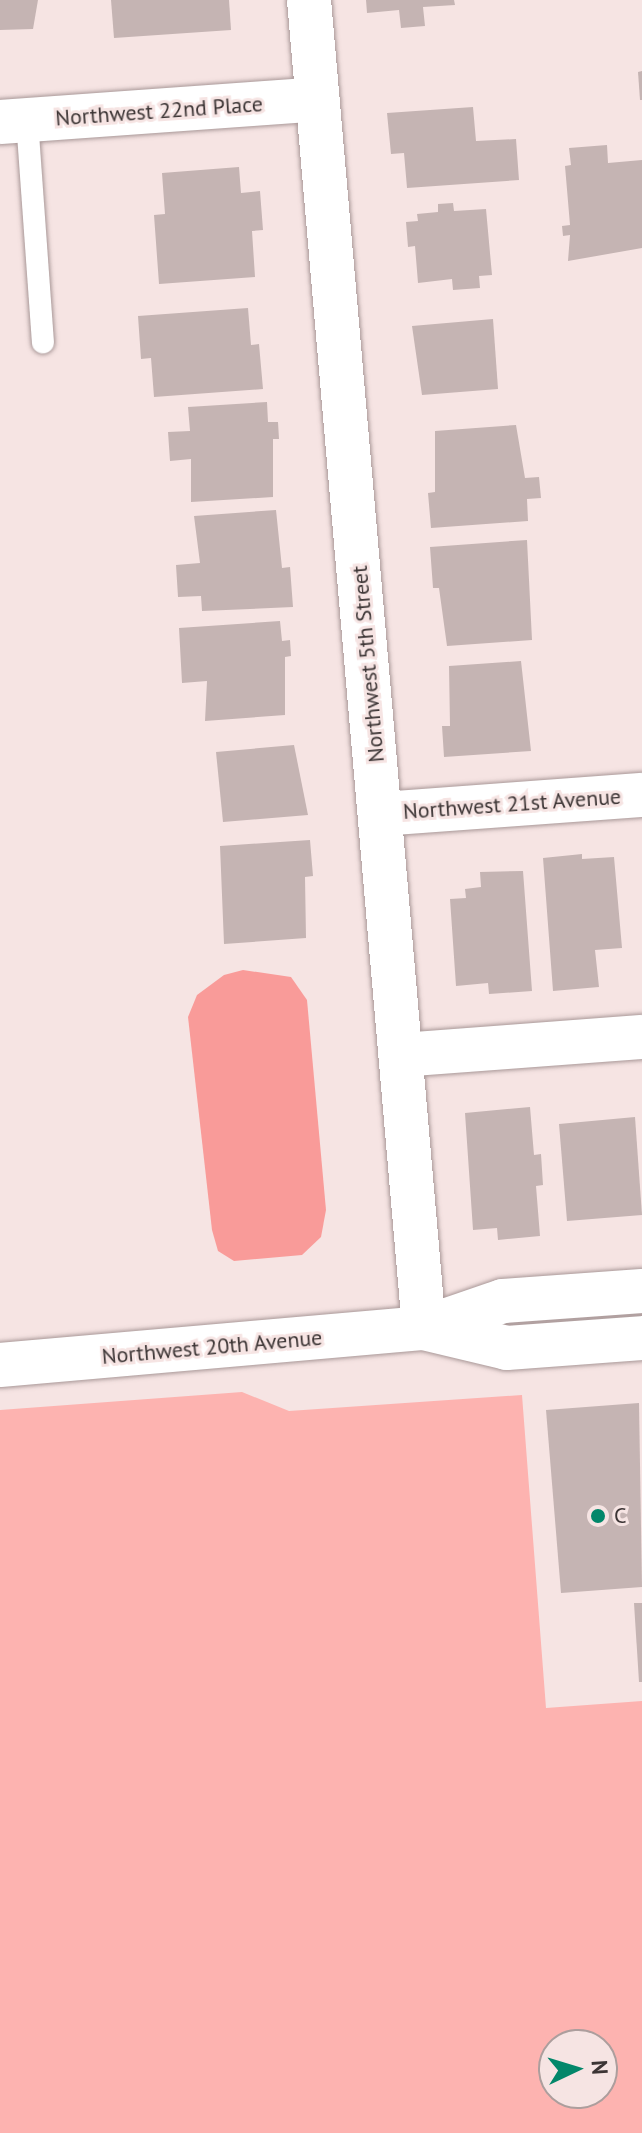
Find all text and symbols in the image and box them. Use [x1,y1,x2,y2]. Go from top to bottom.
street label: Northwest 22nd Place [54,91,264,131]
street label: Northwest 5th Street [346,564,390,764]
street label: Northwest 21st Avenue [402,783,622,825]
street label: Northwest 20th Avenue [100,1324,324,1370]
place label: C [614,1503,627,1529]
marker: C [589,1507,607,1525]
north arrow [538,2029,618,2109]
text: N [585,2059,614,2076]

